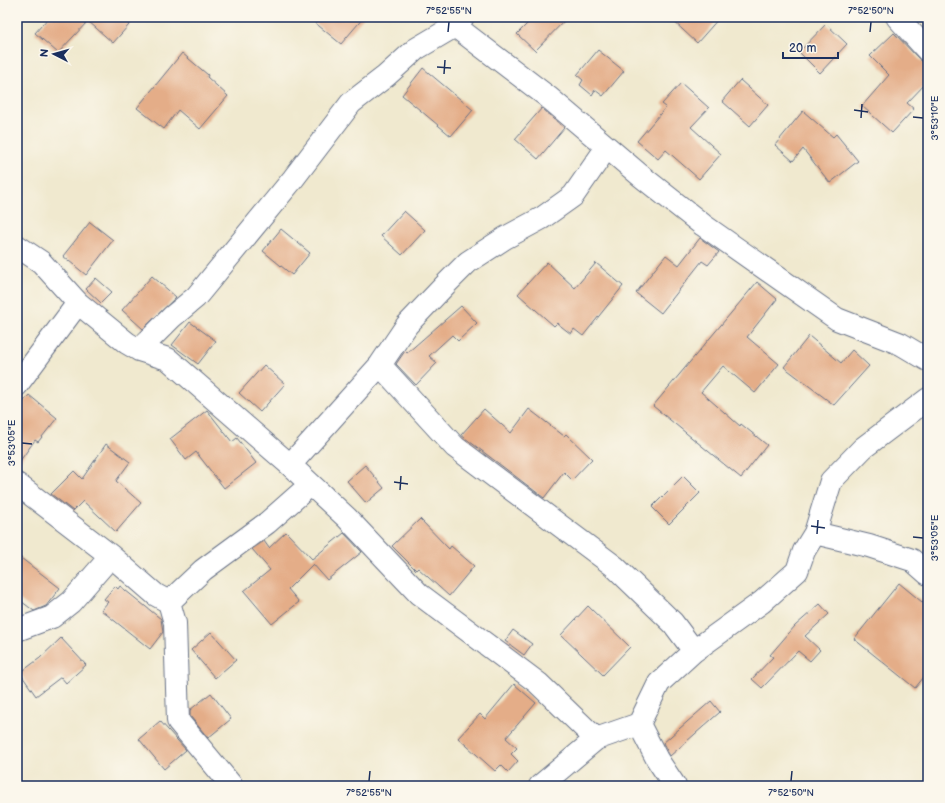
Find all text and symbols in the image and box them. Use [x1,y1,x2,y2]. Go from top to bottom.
text: 7°52'55"N [426,5,472,17]
text: 7°52'50"N [848,5,894,17]
north arrow [34,34,74,74]
scale bar [783,34,838,60]
text: 20 m [789,41,816,56]
text: N [38,48,51,58]
text: 3°53'10"E [929,95,941,140]
text: 3°53'05"E [6,419,18,466]
text: 3°53'05"E [929,514,941,561]
text: 7°52'55"N [346,787,392,799]
text: 7°52'50"N [768,787,814,799]

